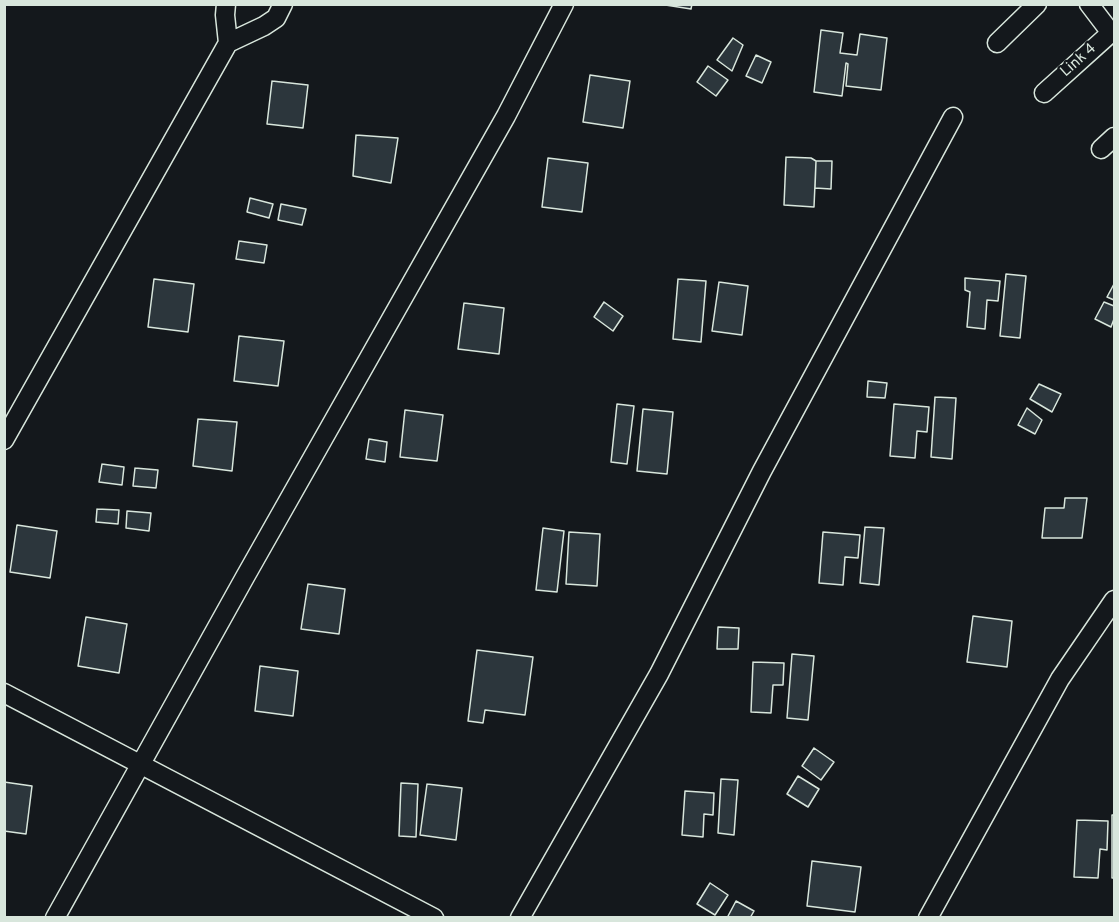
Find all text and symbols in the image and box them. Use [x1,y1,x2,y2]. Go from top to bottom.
street label: Link 4 [1058,40,1100,82]

